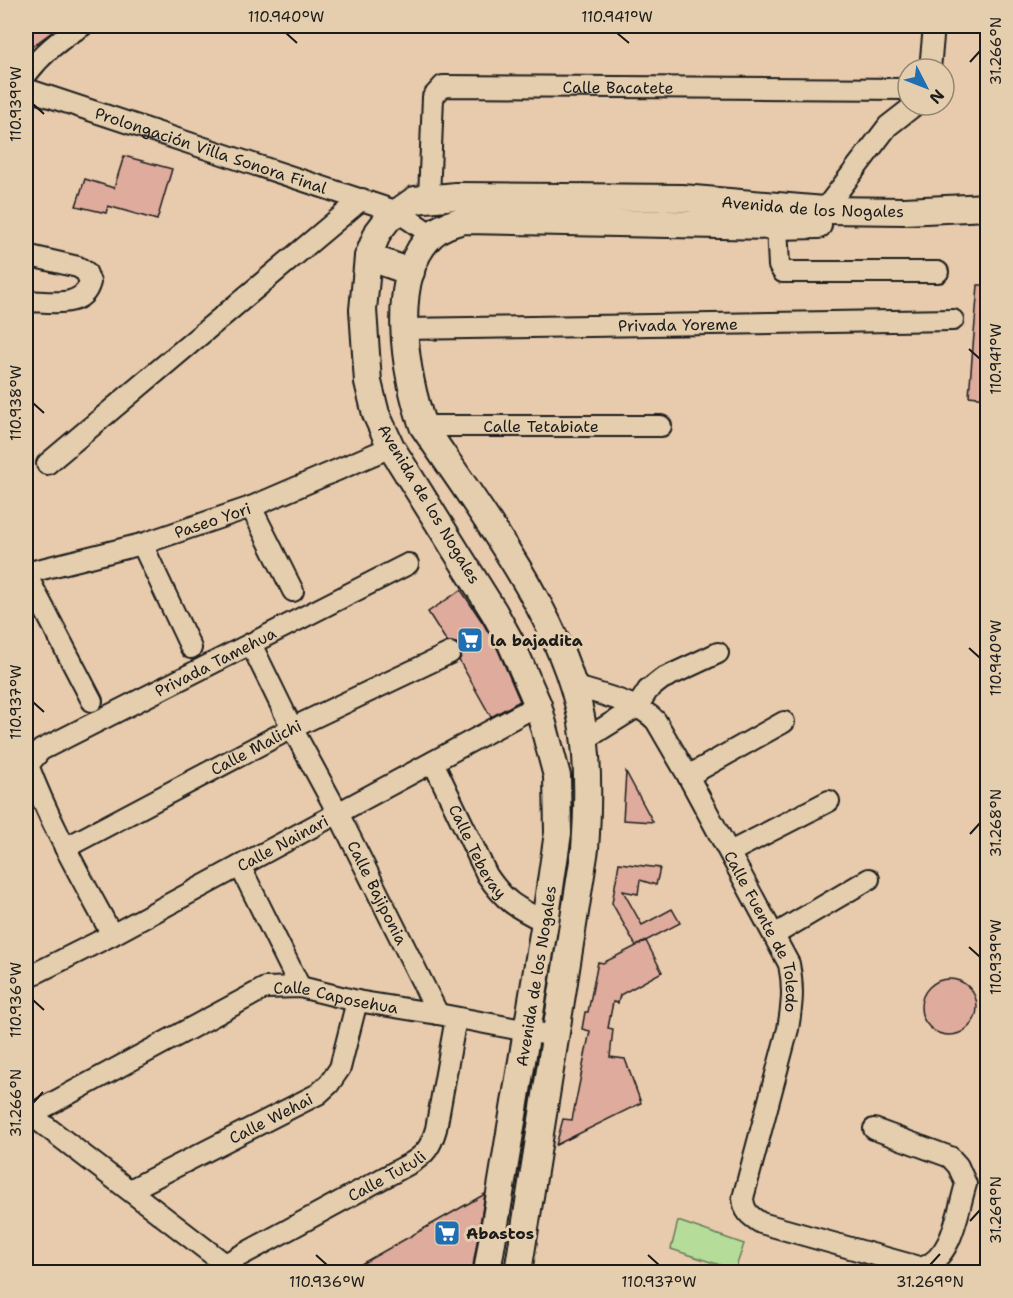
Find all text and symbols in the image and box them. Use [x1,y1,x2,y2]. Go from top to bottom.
text: 110.940°W [248,7,324,27]
text: 110.941°W [581,7,653,27]
text: 31.266°N [986,17,1006,85]
north arrow [896,57,956,117]
text: 110.939°W [6,66,26,142]
street label: Calle Bacatete [562,76,674,98]
text: N [925,85,949,108]
street label: Prolongación Villa Sonora Final [92,102,330,198]
street label: Avenida de los Nogales [721,191,904,222]
street label: Privada Yoreme [618,313,738,336]
text: 110.941°W [986,323,1006,395]
text: 110.938°W [6,365,26,441]
street label: Calle Tetabiate [483,416,599,437]
street label: Avenida de los Nogales [373,420,485,588]
street label: Paseo Yori [172,497,253,543]
text: 110.940°W [986,620,1006,696]
street label: Privada Tamehua [151,622,280,701]
supermarket icon: la bajadita [455,625,485,655]
place label: la bajadita [490,630,583,651]
text: 110.937°W [6,664,26,740]
street label: Calle Malichi [207,715,305,780]
text: 31.268°N [986,789,1006,857]
street label: Calle Teberay [444,801,511,903]
street label: Calle Nainari [233,810,332,876]
street label: Calle Bajiponia [343,837,412,948]
street label: Calle Fuente de Toledo [720,847,803,1014]
street label: Avenida de los Nogales [511,884,561,1068]
text: 110.939°W [986,919,1006,995]
text: 110.936°W [6,962,26,1038]
street label: Calle Caposehua [273,976,400,1018]
text: 31.266°N [6,1069,26,1137]
street label: Calle Wehai [225,1088,316,1148]
street label: Calle Tutuli [344,1146,430,1206]
text: 31.269°N [986,1176,1006,1244]
supermarket icon: Abastos [432,1218,462,1248]
place label: Abastos [466,1223,534,1244]
text: 110.936°W [289,1272,365,1292]
text: 110.937°W [621,1272,697,1292]
text: 31.269°N [896,1272,964,1292]

